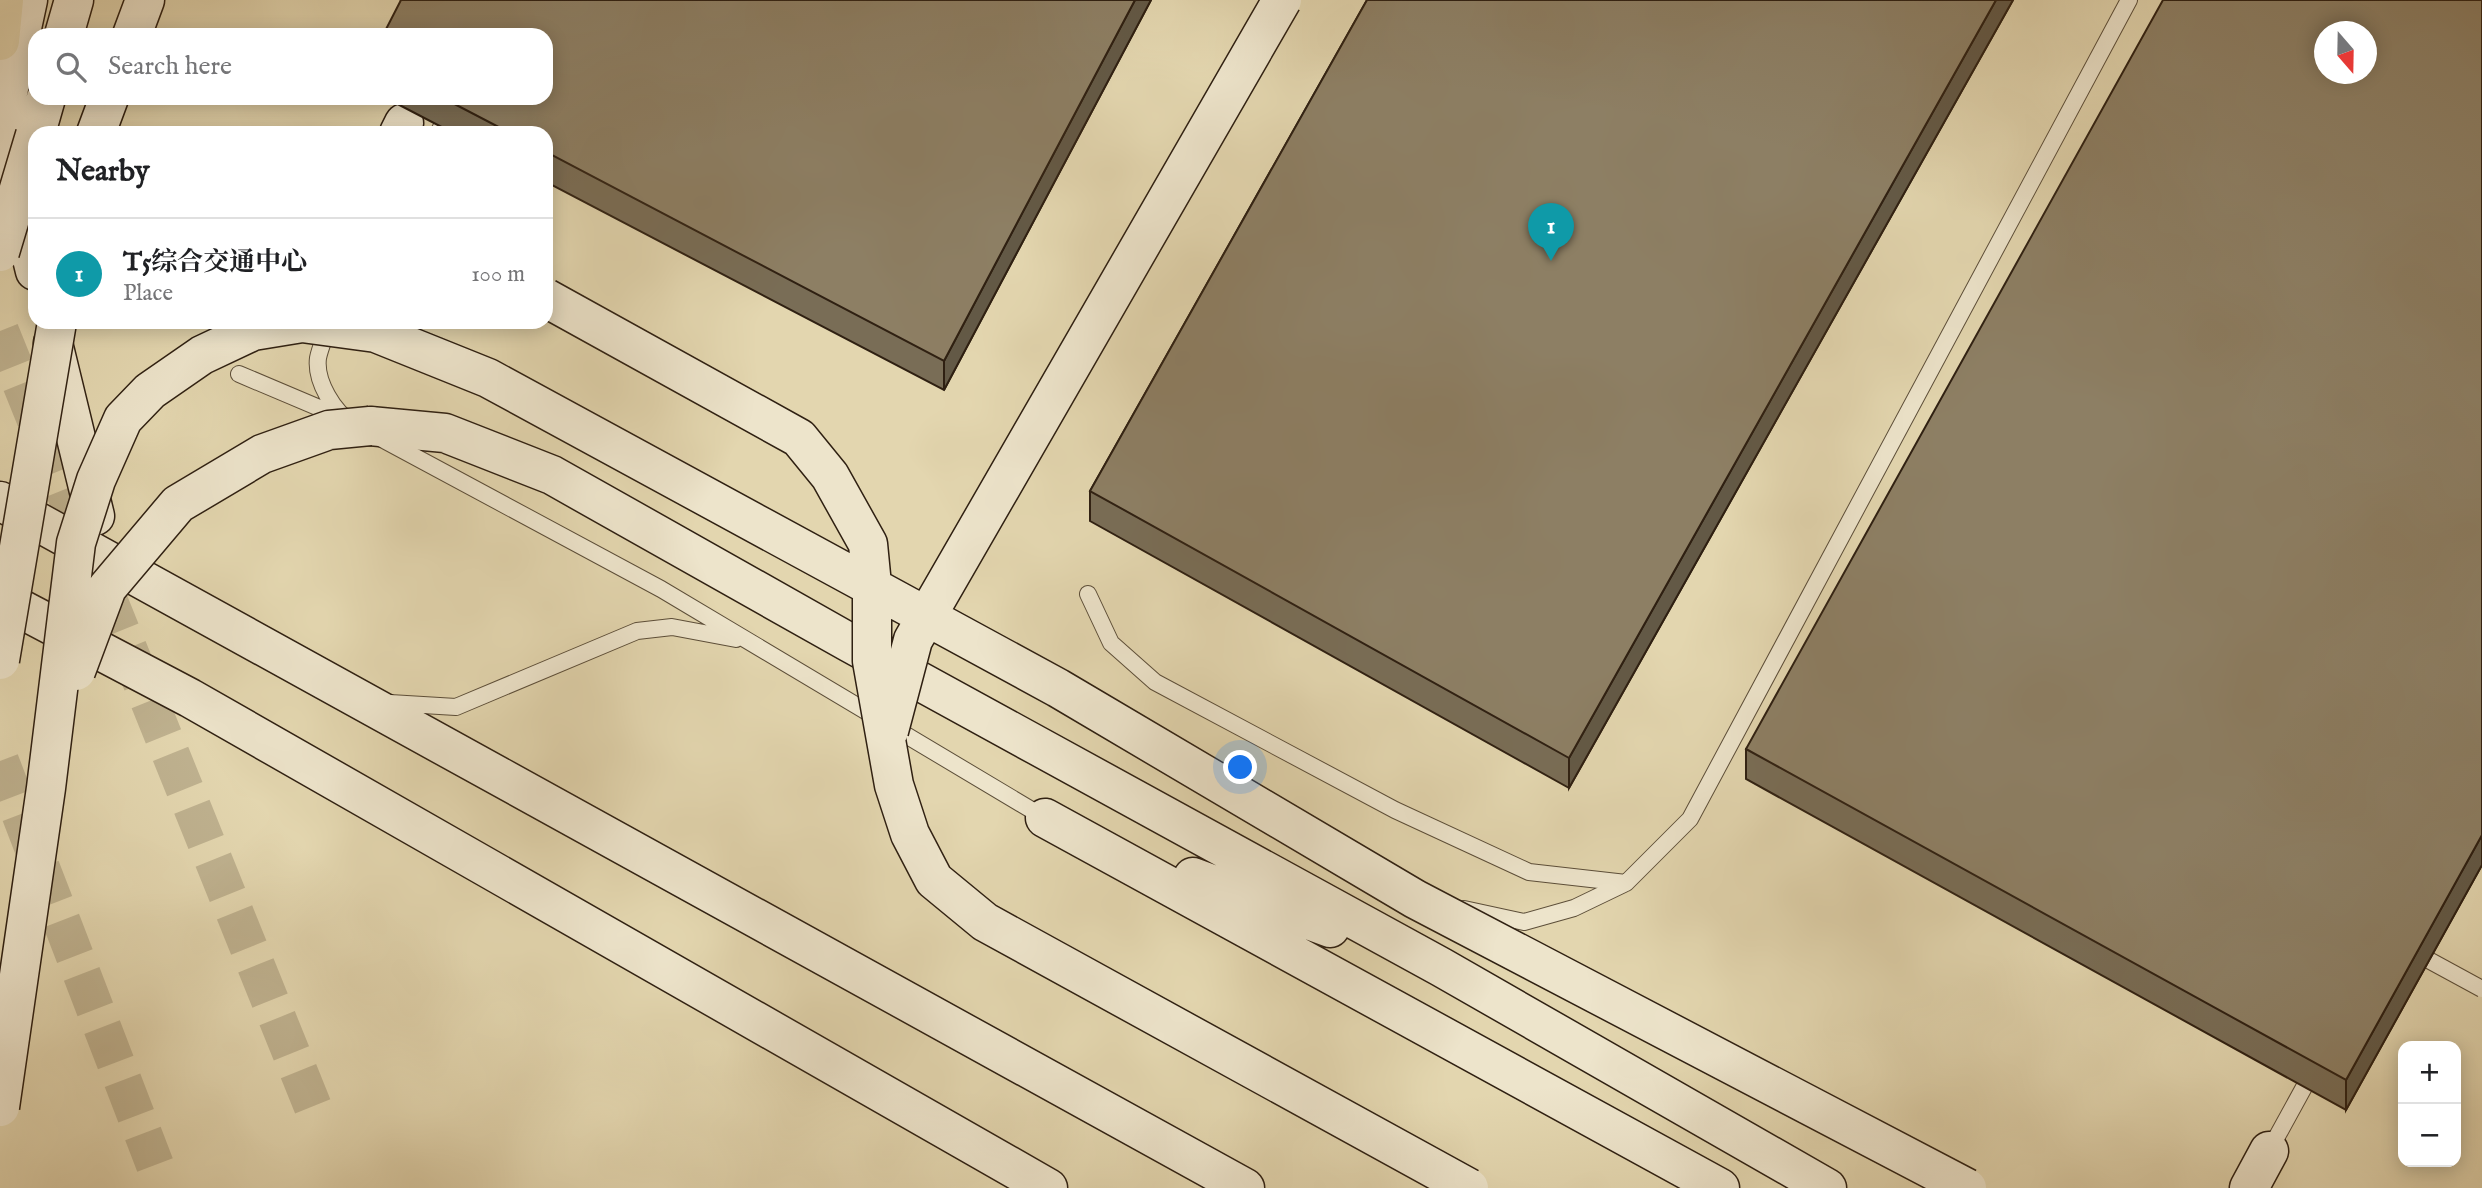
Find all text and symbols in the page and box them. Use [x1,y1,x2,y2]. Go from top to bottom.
north arrow [2314,21,2377,84]
search box [28,28,553,105]
icon: search [52,48,90,86]
text: Search here [108,50,232,83]
text: Nearby [56,153,149,191]
pin: 1 [1528,203,1574,261]
text: T5综合交通中心 [123,246,307,279]
text: 1 [75,260,83,289]
text: 100 m [471,260,525,289]
text: Place [123,279,173,308]
your location [1223,750,1257,784]
map controls [2398,1041,2461,1167]
button: + [2398,1041,2461,1104]
button: − [2398,1104,2461,1167]

